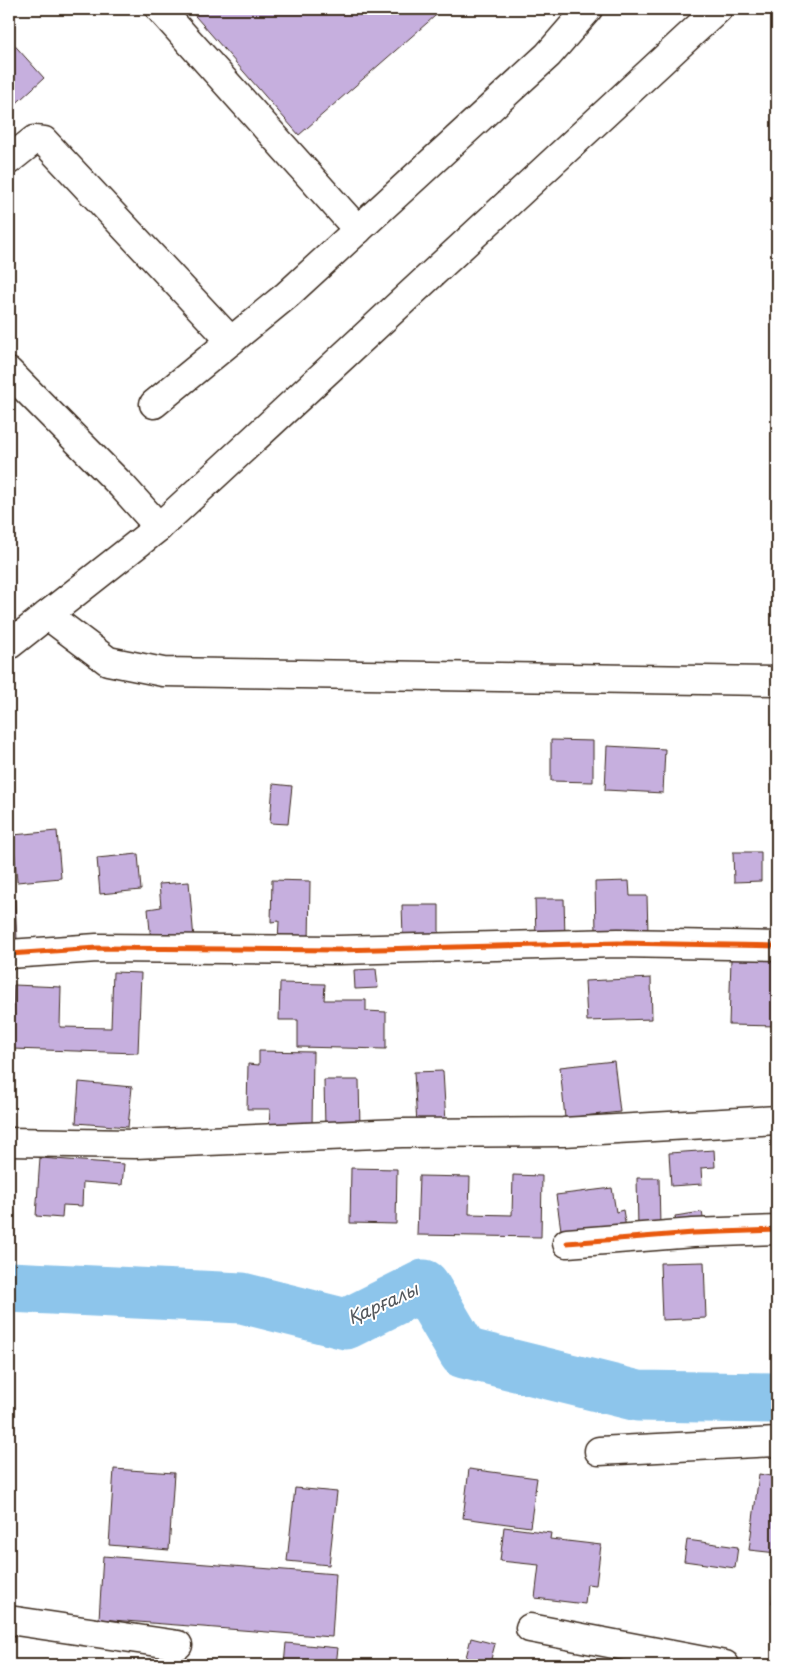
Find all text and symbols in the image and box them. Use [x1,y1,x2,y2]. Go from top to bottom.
water label: Қарғалы [343,1274,424,1330]

